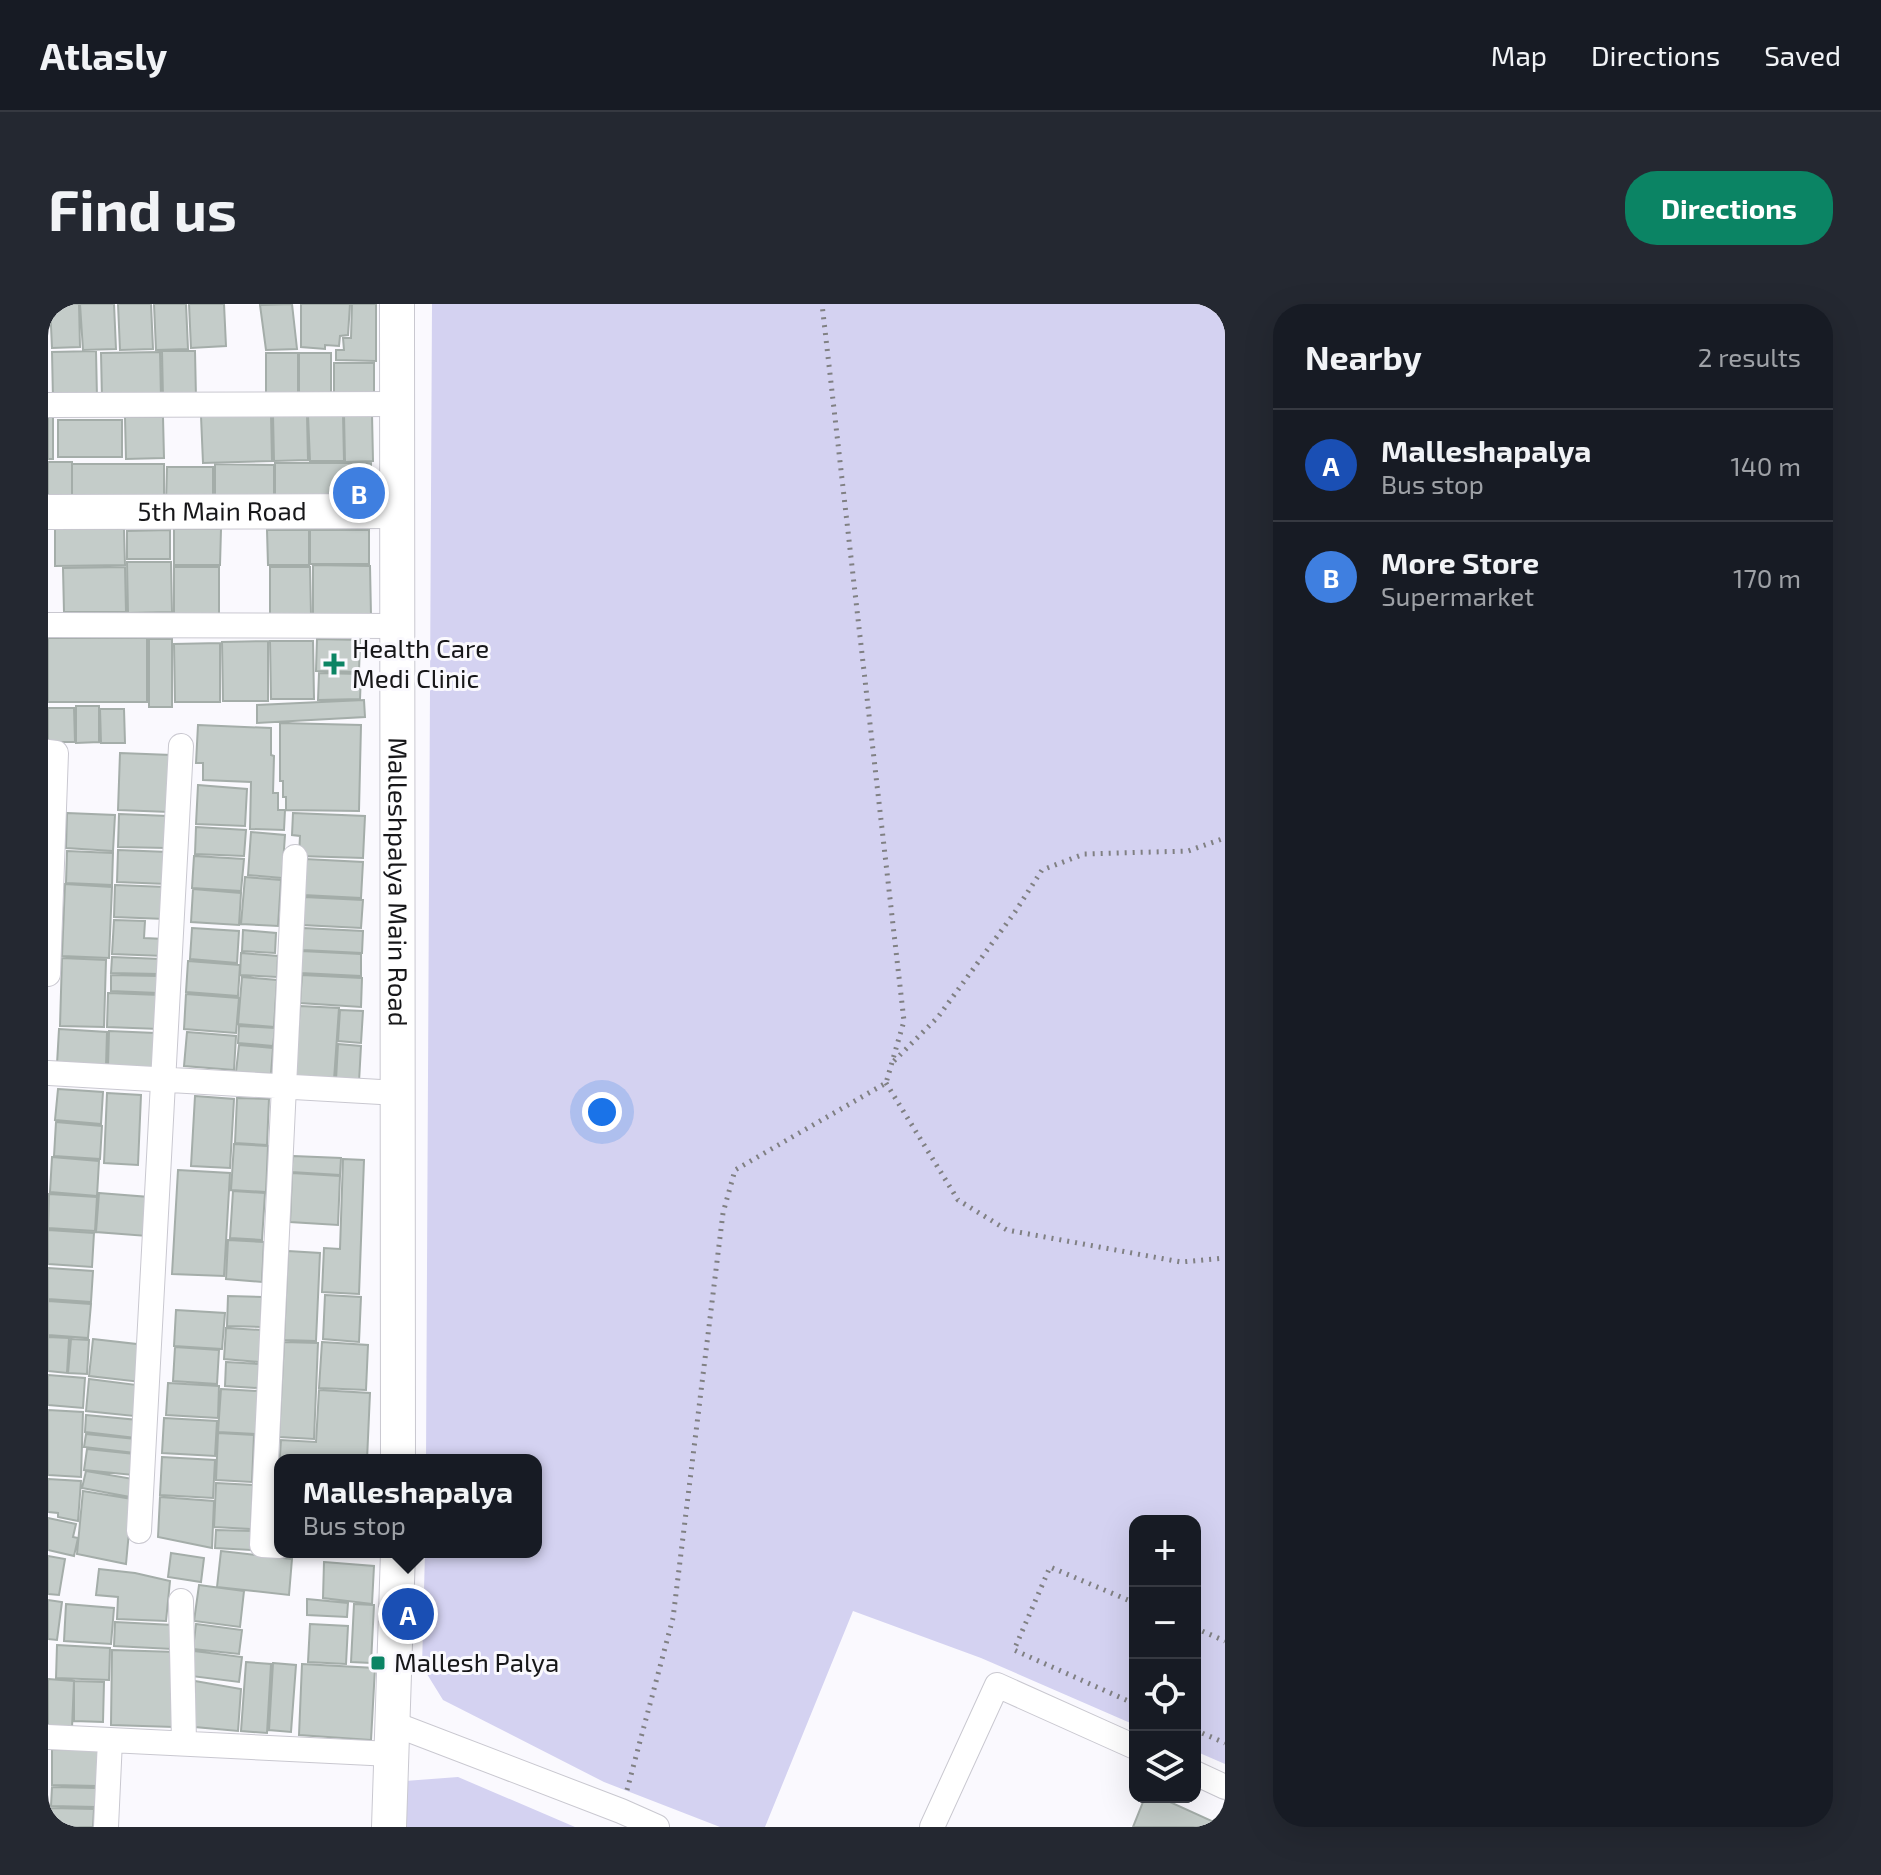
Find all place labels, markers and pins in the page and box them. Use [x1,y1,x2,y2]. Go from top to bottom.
pin: B [333,463,385,523]
place label: Health Care Medi Clinic [352,632,489,693]
marker: Health Care Medi Clinic [323,653,345,675]
pin: A [382,1584,434,1644]
place label: Mallesh Palya [394,1646,559,1677]
marker: Mallesh Palya [369,1654,387,1672]

